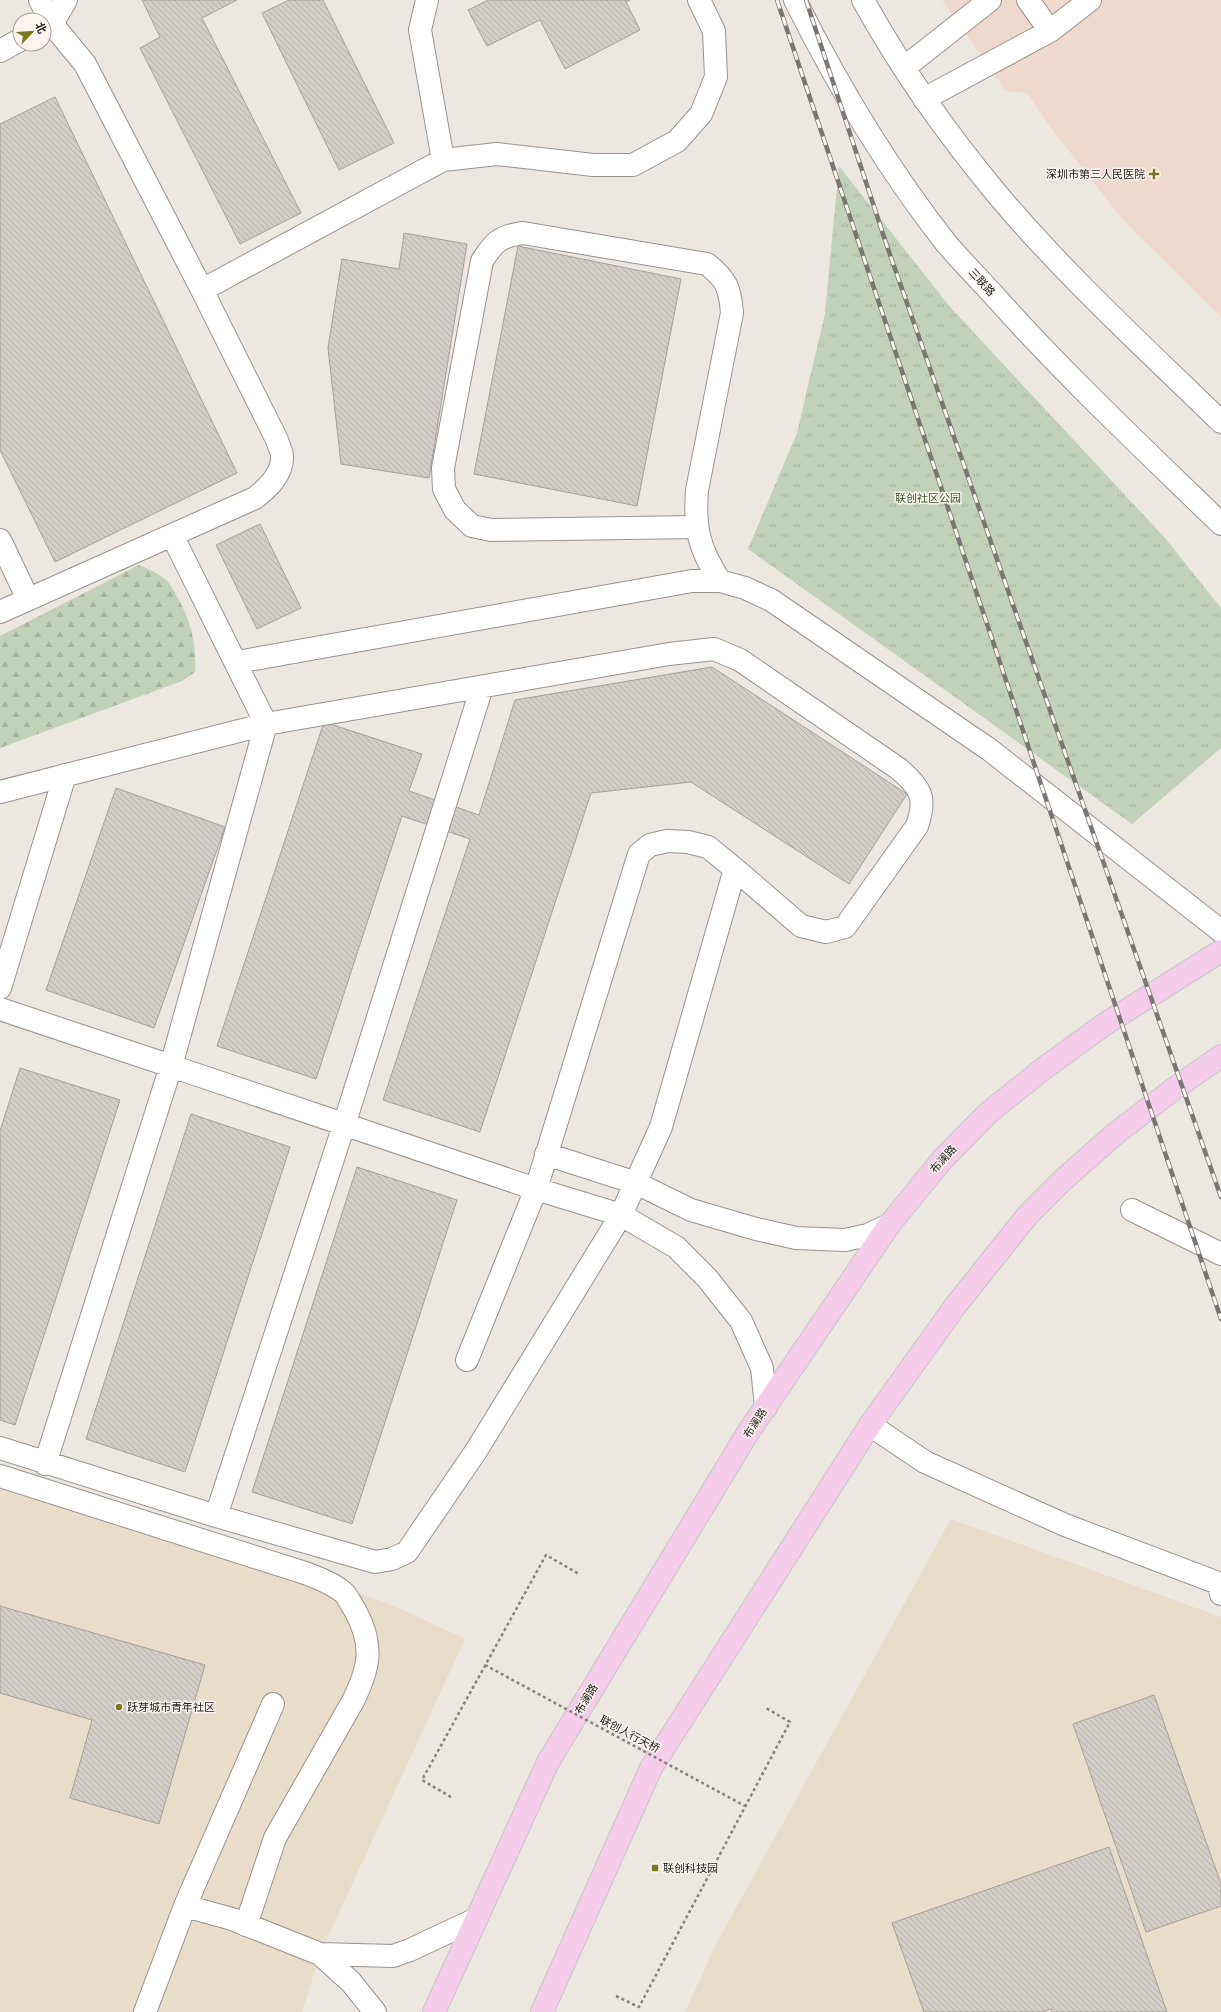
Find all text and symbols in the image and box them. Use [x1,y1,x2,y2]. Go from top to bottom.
north arrow [12,12,52,52]
text: 北 [33,20,49,35]
place label: 深圳市第三人民医院 [1046,168,1145,180]
marker: 深圳市第三人民医院 [1148,168,1160,180]
street label: 三联路 [967,266,997,298]
park label: 联创社区公园 [895,492,961,504]
street label: 布澜路 [928,1143,958,1175]
street label: 布澜路 [741,1406,769,1440]
street label: 布澜路 [572,1682,600,1716]
place label: 跃芽城市青年社区 [127,1701,215,1713]
marker: 跃芽城市青年社区 [114,1702,124,1712]
street label: 联创人行天桥 [598,1713,662,1755]
place label: 联创科技园 [663,1862,718,1874]
marker: 联创科技园 [650,1863,660,1873]

